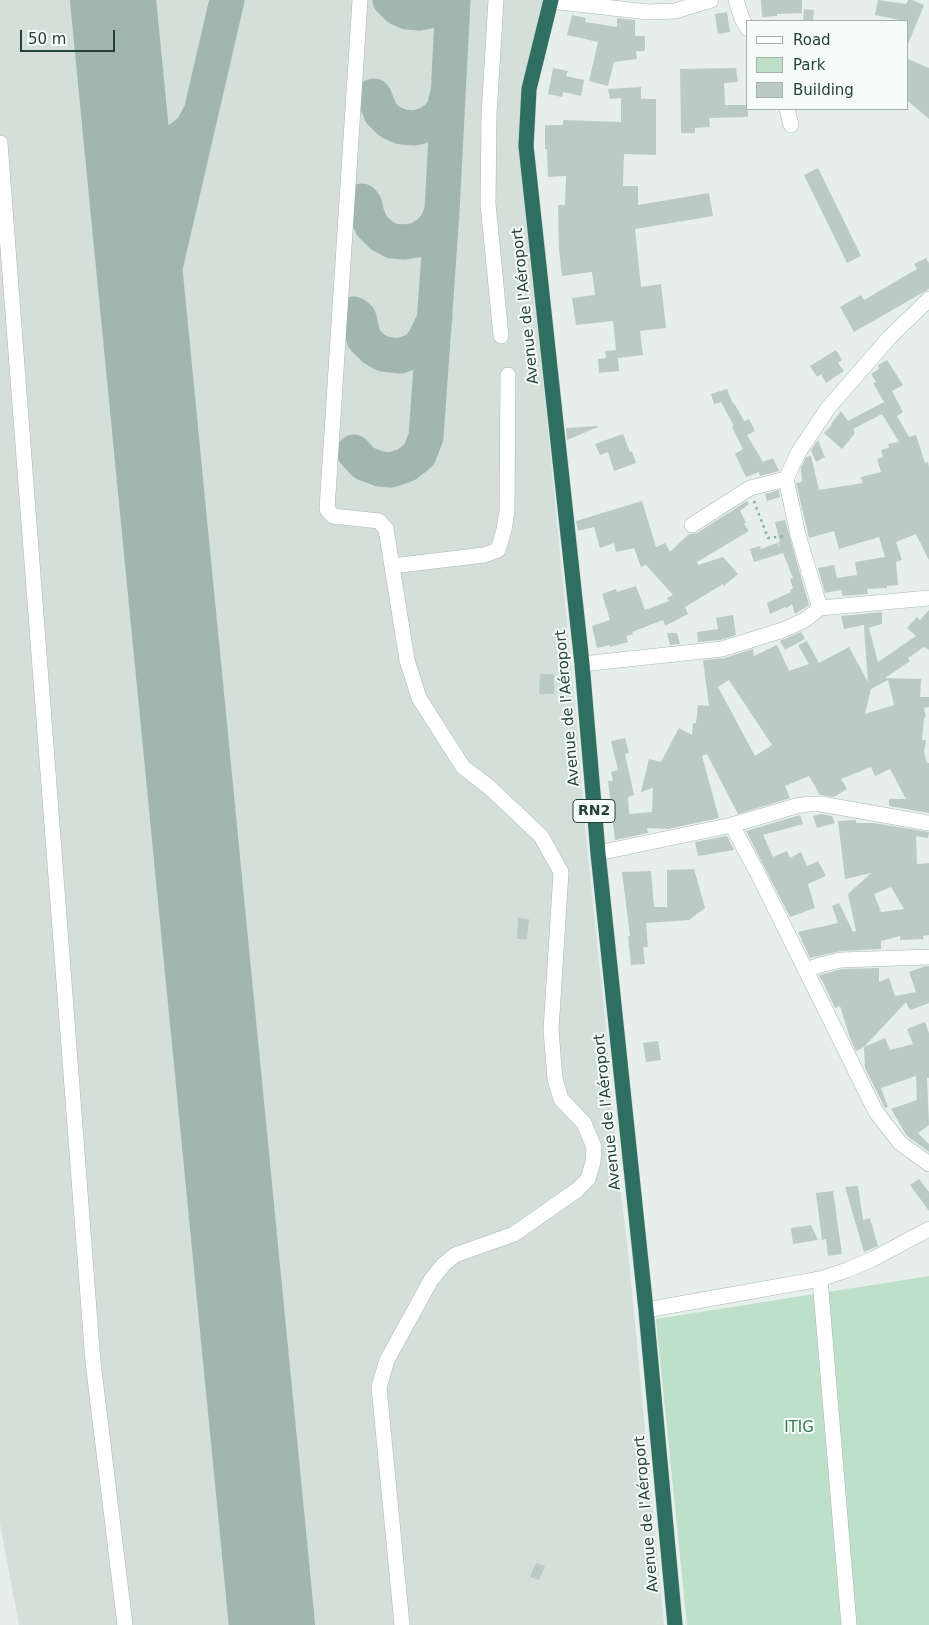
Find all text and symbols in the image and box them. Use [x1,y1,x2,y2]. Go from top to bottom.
scale bar [22,20,118,52]
legend [746,20,909,110]
text: 50 m [28,30,66,48]
text: Road [793,31,831,49]
text: Park [793,56,825,74]
text: Building [793,81,854,99]
street label: Avenue de l'Aéroport [509,227,543,385]
street label: Avenue de l'Aéroport [552,629,584,787]
road number: RN2 [573,799,615,822]
street label: Avenue de l'Aéroport [591,1033,625,1191]
park label: ITIG [784,1419,814,1437]
street label: Avenue de l'Aéroport [631,1435,663,1593]

